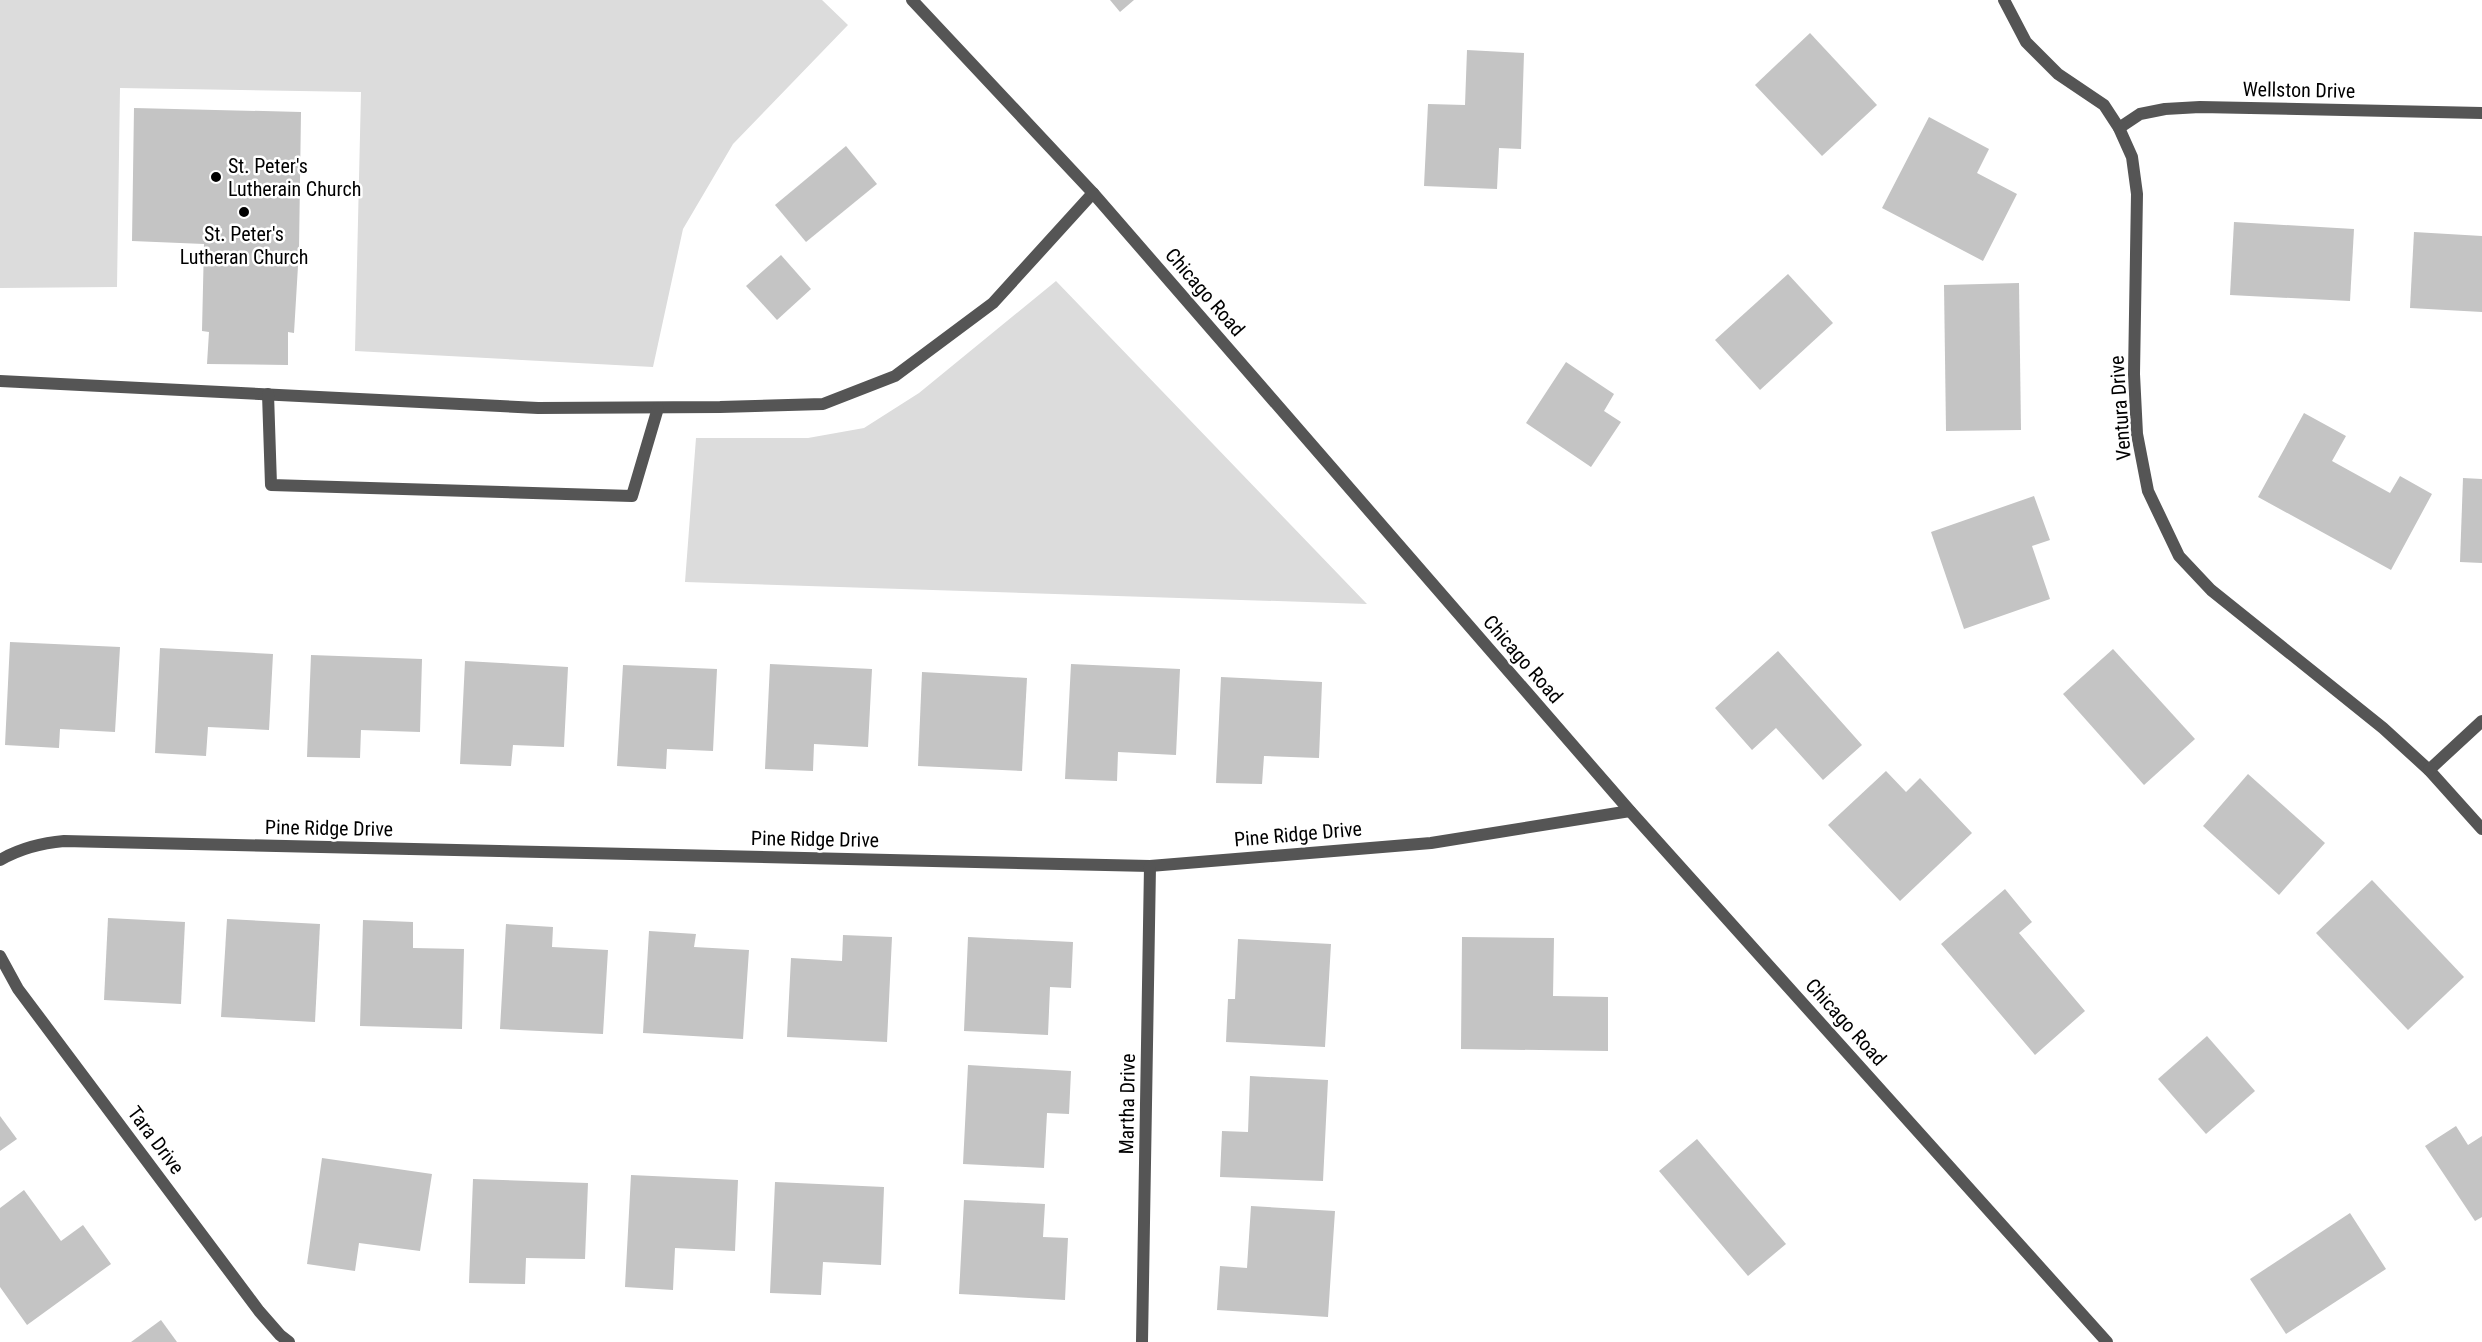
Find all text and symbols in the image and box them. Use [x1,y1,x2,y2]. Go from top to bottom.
street label: Wellston Drive [2243,77,2355,103]
place label: St. Peter's Lutherain Church [228,154,361,201]
marker: St. Peter's Lutherain Church [209,170,223,184]
marker: St. Peter's Lutheran Church [237,205,251,219]
place label: St. Peter's Lutheran Church [180,222,308,269]
street label: Chicago Road [1160,243,1250,341]
street label: Ventura Drive [2104,355,2136,461]
street label: Chicago Road [1478,610,1568,708]
street label: Pine Ridge Drive [265,815,393,841]
street label: Pine Ridge Drive [1233,816,1363,852]
street label: Pine Ridge Drive [751,826,879,852]
street label: Chicago Road [1801,973,1891,1071]
street label: Martha Drive [1114,1053,1140,1155]
street label: Tara Drive [123,1101,189,1179]

